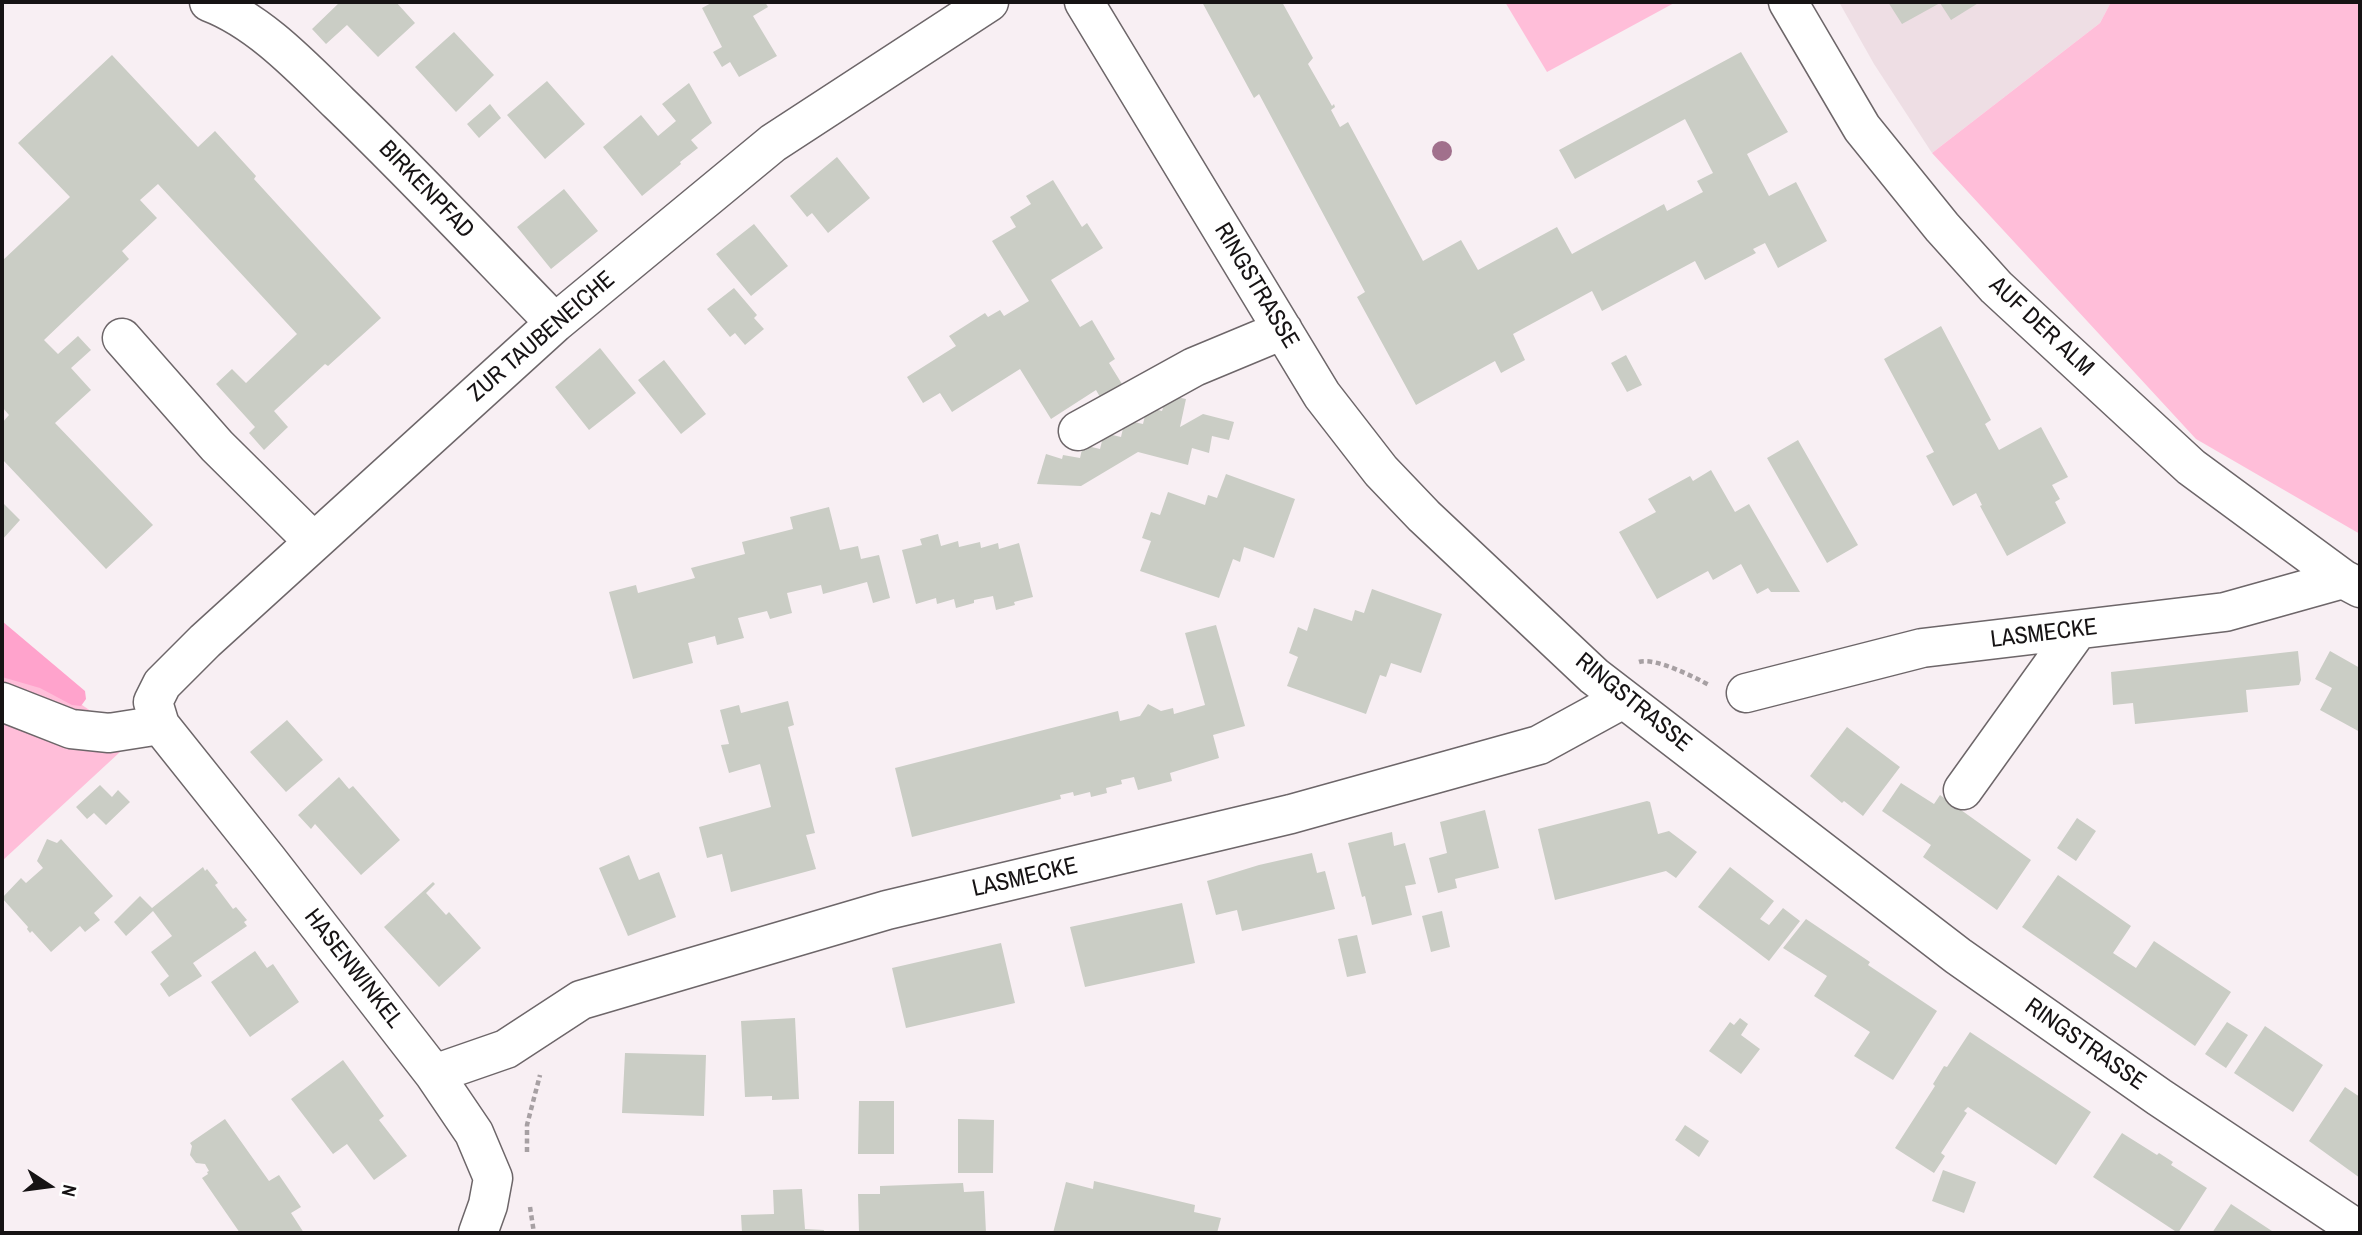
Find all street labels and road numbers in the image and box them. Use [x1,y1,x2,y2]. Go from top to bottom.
street label: BIRKENPFAD [372,135,480,245]
street label: RINGSTRASSE [1207,218,1305,354]
street label: ZUR TAUBENEICHE [463,266,621,408]
street label: AUF DER ALM [1983,271,2099,383]
street label: LASMECKE [1989,613,2099,655]
street label: RINGSTRASSE [1569,647,1697,759]
street label: LASMECKE [970,852,1080,904]
street label: HASENWINKEL [298,904,408,1034]
street label: RINGSTRASSE [2019,993,2151,1097]

